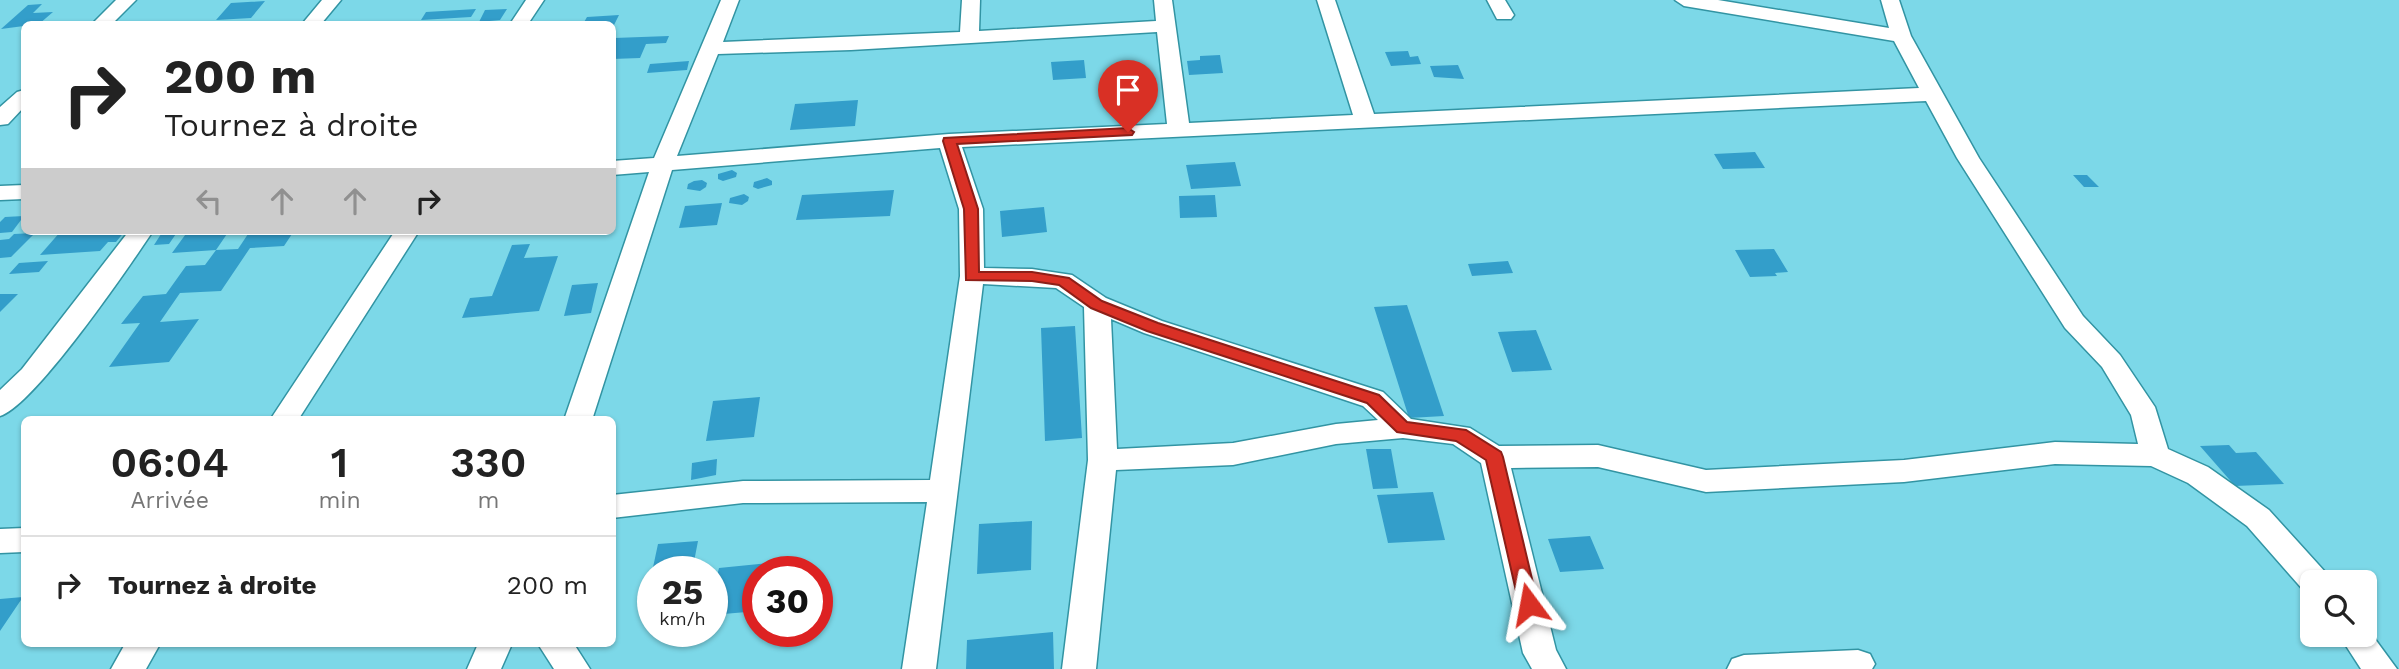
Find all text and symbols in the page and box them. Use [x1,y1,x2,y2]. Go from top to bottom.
text: 200 m [164,47,316,105]
icon: right [49,49,140,140]
pin [1098,60,1158,132]
icon: arrive [1109,71,1147,109]
text: Tournez à droite [164,106,419,144]
icon: left [190,182,228,220]
icon: ahead [263,182,301,220]
icon: ahead [336,182,374,220]
icon: right [409,182,447,220]
text: 06:04 [111,438,229,487]
text: 1 [331,438,348,487]
text: 330 [450,438,526,487]
text: Arrivée [130,487,209,514]
text: min [318,487,361,514]
text: m [477,487,499,514]
speed limit sign: 30 [742,556,833,647]
icon: right [49,566,87,604]
position arrow [1492,567,1566,641]
text: Tournez à droite [108,570,317,600]
text: 200 m [507,570,588,600]
map controls [2300,570,2377,647]
button: search [2300,570,2377,647]
text: 25 [662,571,703,613]
text: km/h [659,608,706,629]

